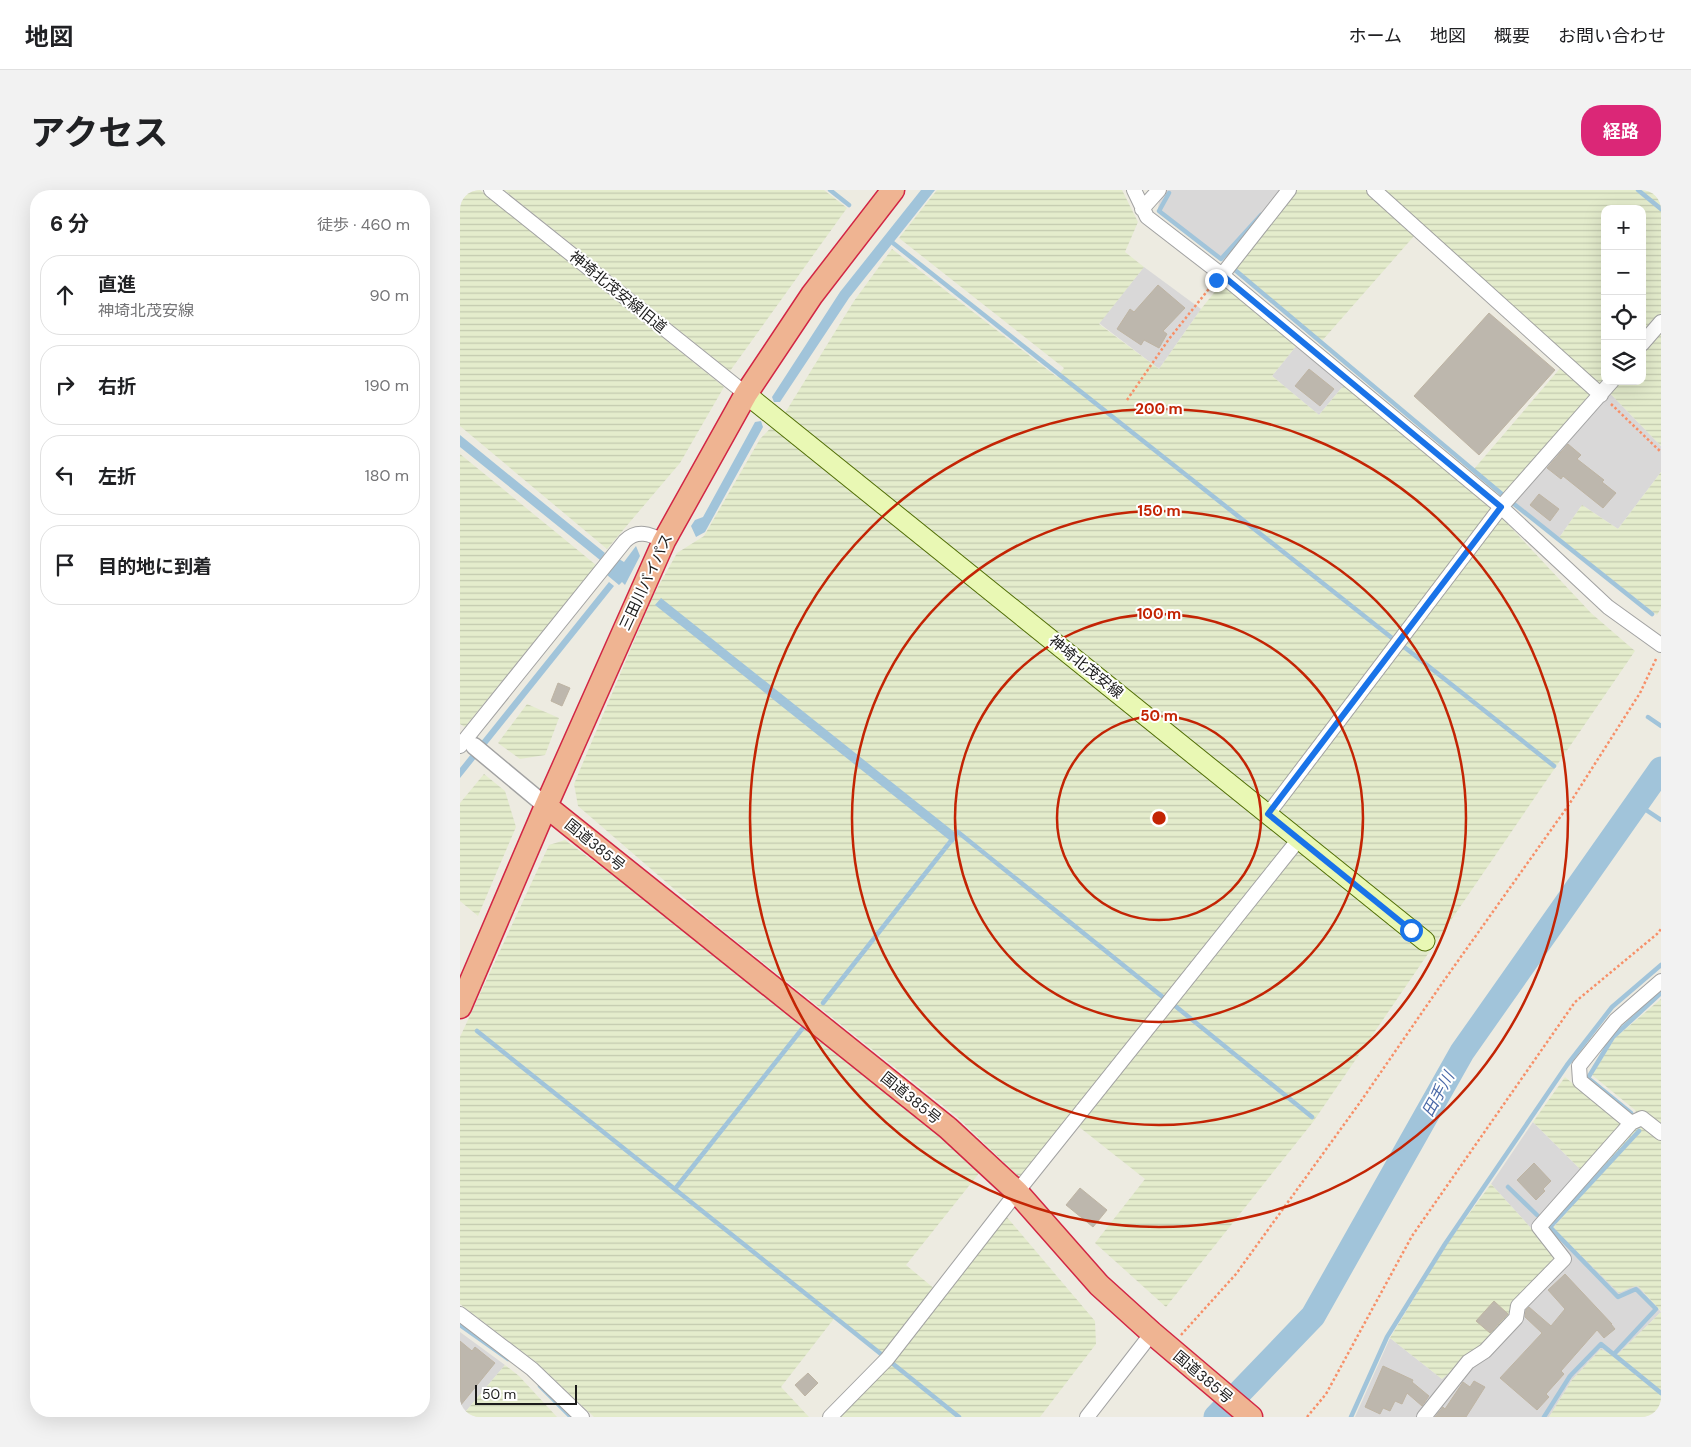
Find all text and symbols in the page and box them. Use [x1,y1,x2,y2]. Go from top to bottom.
text: 地図 [25,21,73,52]
text: ホーム [1349,24,1402,48]
text: 地図 [1430,24,1466,48]
text: 概要 [1494,24,1530,48]
text: お問い合わせ [1558,24,1666,48]
button: 経路 [1581,105,1661,156]
text: アクセス [30,110,168,156]
map controls [1601,205,1646,385]
button: + [1601,205,1646,250]
text: 6 分 [50,210,89,238]
text: 徒歩 · 460 m [317,214,410,235]
street label: 神埼北茂安線旧道 [565,246,671,338]
button: − [1601,250,1646,295]
route end [1205,269,1228,292]
text: 直進 [98,272,136,297]
icon: ahead [51,281,79,309]
text: 90 m [369,285,409,306]
button: locate [1601,295,1646,340]
text: 神埼北茂安線 [98,300,194,321]
button: layers [1601,340,1646,385]
icon: right [51,371,79,399]
text: 右折 [98,374,136,399]
text: 190 m [365,375,409,396]
text: 200 m [1135,399,1183,419]
icon: left [51,461,79,489]
text: 左折 [98,464,136,489]
text: 180 m [365,465,409,486]
text: 150 m [1138,501,1181,521]
street label: 三田川バイパス [615,530,677,634]
icon: arrive [51,551,79,579]
text: 目的地に到着 [98,554,212,579]
text: 100 m [1137,604,1181,624]
street label: 神埼北茂安線 [1045,631,1127,703]
text: 50 m [1140,706,1178,726]
centre of rings [1150,809,1168,827]
street label: 国道385号 [561,815,629,875]
route start [1400,919,1423,942]
water label: 田手川 [1417,1066,1460,1120]
street label: 国道385号 [877,1068,945,1128]
street label: 国道385号 [1169,1346,1237,1408]
scale bar [475,1382,578,1405]
text: 50 m [482,1385,516,1403]

